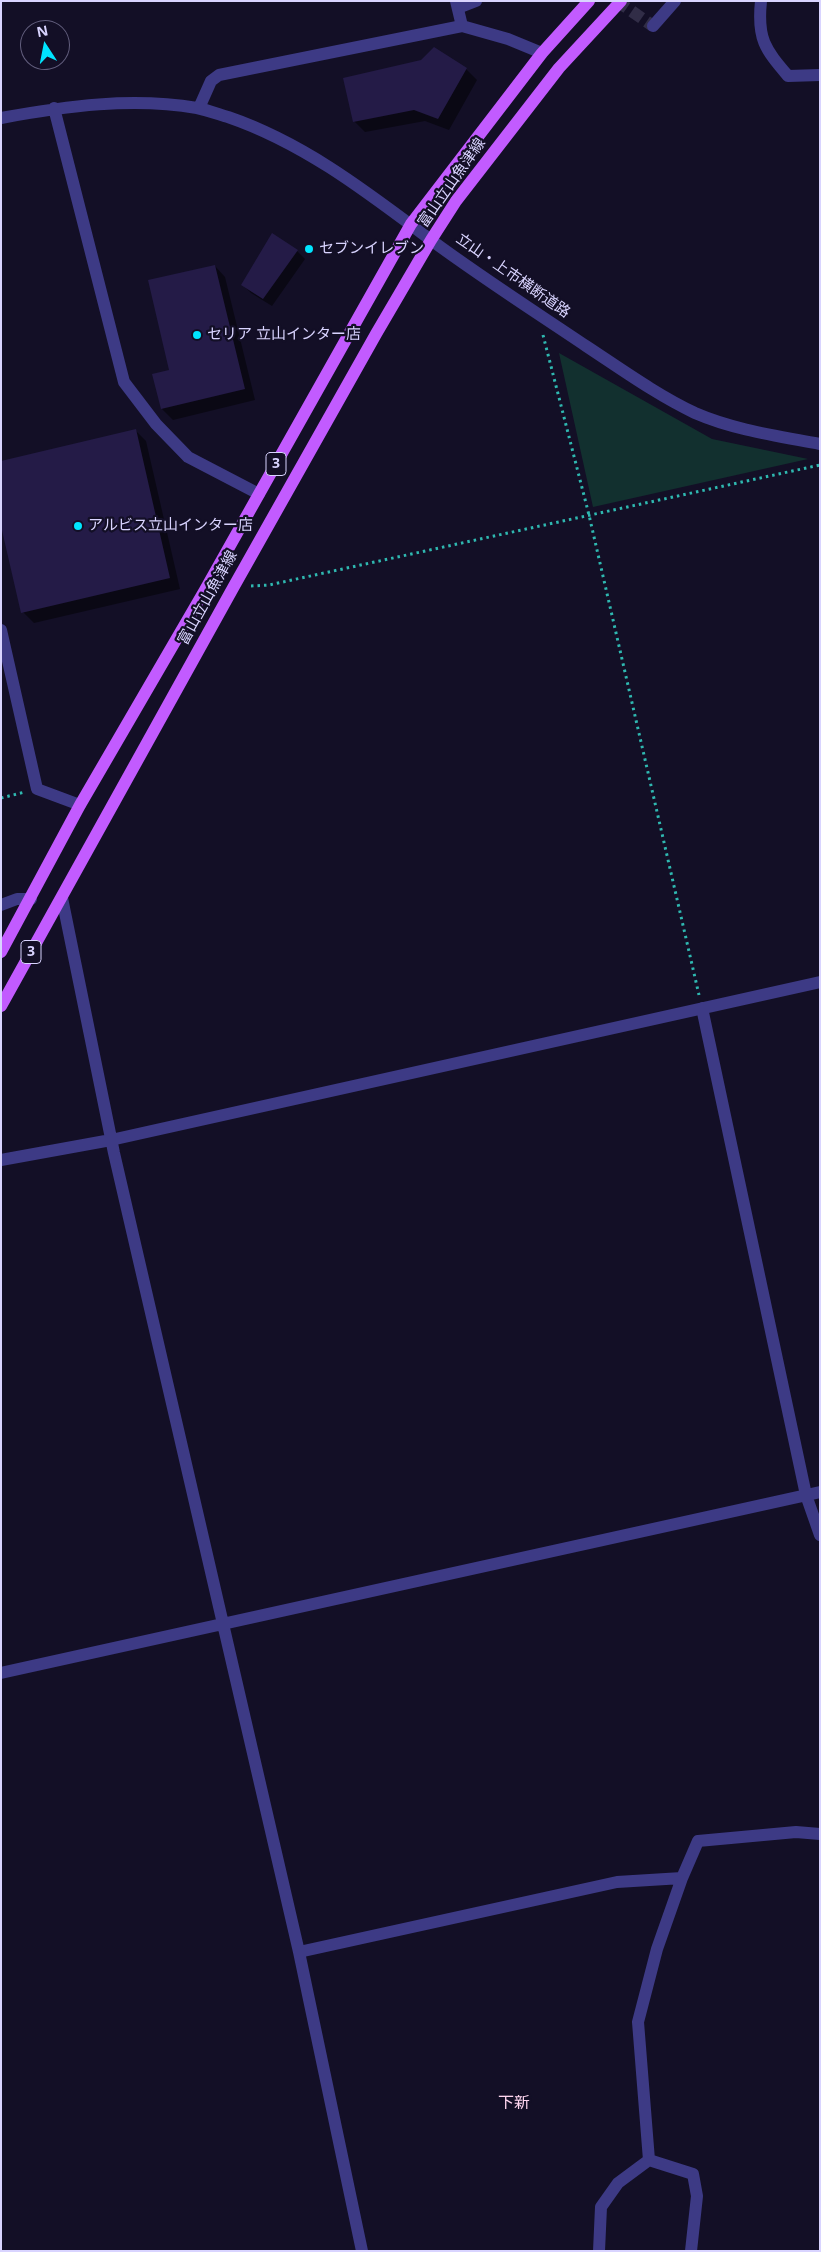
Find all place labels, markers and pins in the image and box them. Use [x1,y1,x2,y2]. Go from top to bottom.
place label: セブンイレブン [319,240,424,258]
marker: セブンイレブン [303,243,315,255]
place label: セリア 立山インター店 [207,326,361,344]
marker: セリア 立山インター店 [191,329,203,341]
place label: アルビス立山インター店 [88,517,253,535]
marker: アルビス立山インター店 [72,520,84,532]

